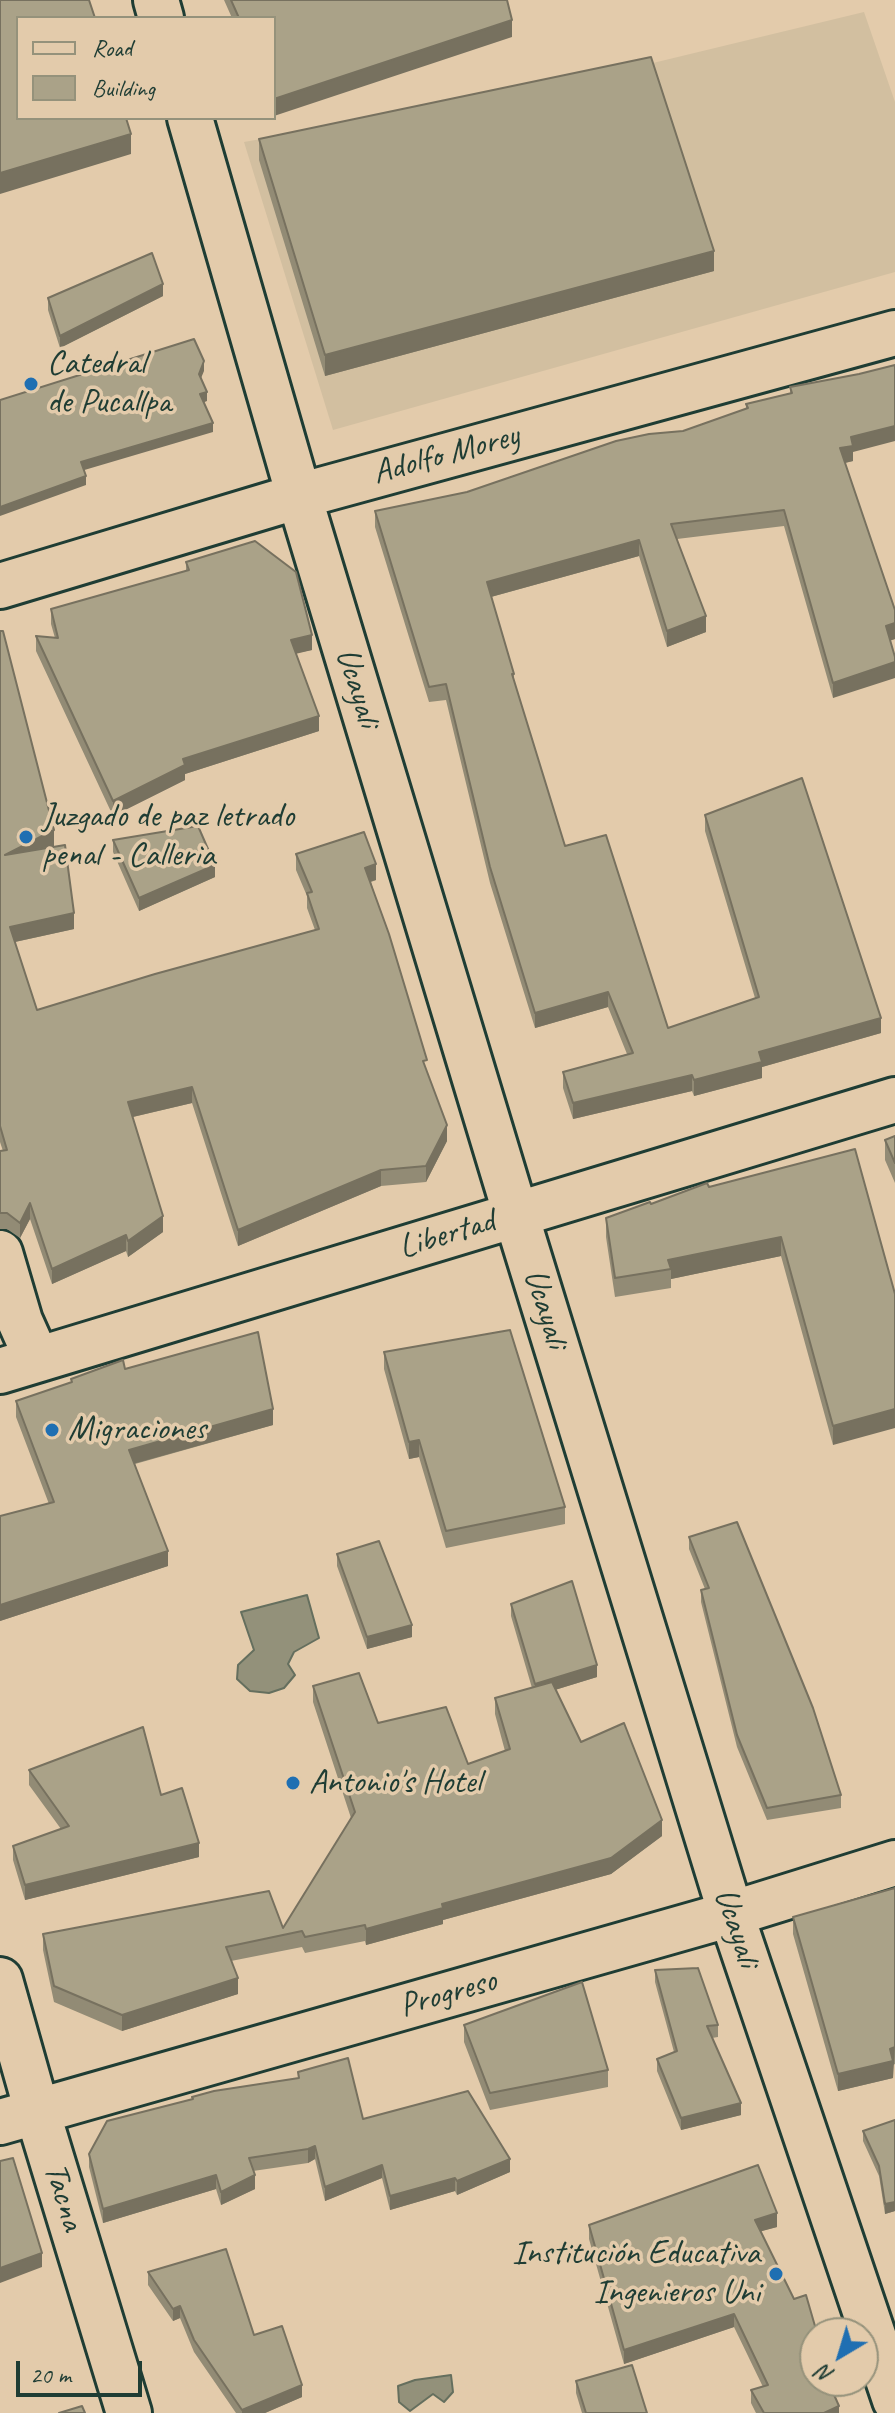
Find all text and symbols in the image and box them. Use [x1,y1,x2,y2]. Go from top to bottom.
legend [16,16,276,120]
text: Road [92,33,132,63]
text: Building [92,73,155,103]
place label: Catedral de Pucallpa [47,344,171,424]
marker: Catedral de Pucallpa [22,375,40,393]
street label: Adolfo Morey [368,416,524,494]
street label: Ucayali [326,643,388,733]
place label: Juzgado de paz letrado penal - Calleria [42,797,294,876]
marker: Juzgado de paz letrado penal - Calleria [17,828,35,846]
street label: Libertad [394,1201,500,1269]
street label: Ucayali [514,1264,576,1354]
place label: Migraciones [68,1410,206,1450]
marker: Migraciones [43,1421,61,1439]
place label: Antonio's Hotel [309,1763,481,1803]
marker: Antonio's Hotel [284,1774,302,1792]
street label: Ucayali [704,1883,768,1973]
street label: Progreso [395,1961,501,2027]
street label: Tacna [33,2158,93,2236]
place label: Institución Educativa Ingenieros Uni [512,2234,760,2314]
marker: Institución Educativa Ingenieros Uni [767,2265,785,2283]
north arrow [799,2317,879,2397]
scale bar [20,2345,146,2395]
text: N [811,2359,839,2390]
text: 20 m [30,2360,71,2390]

